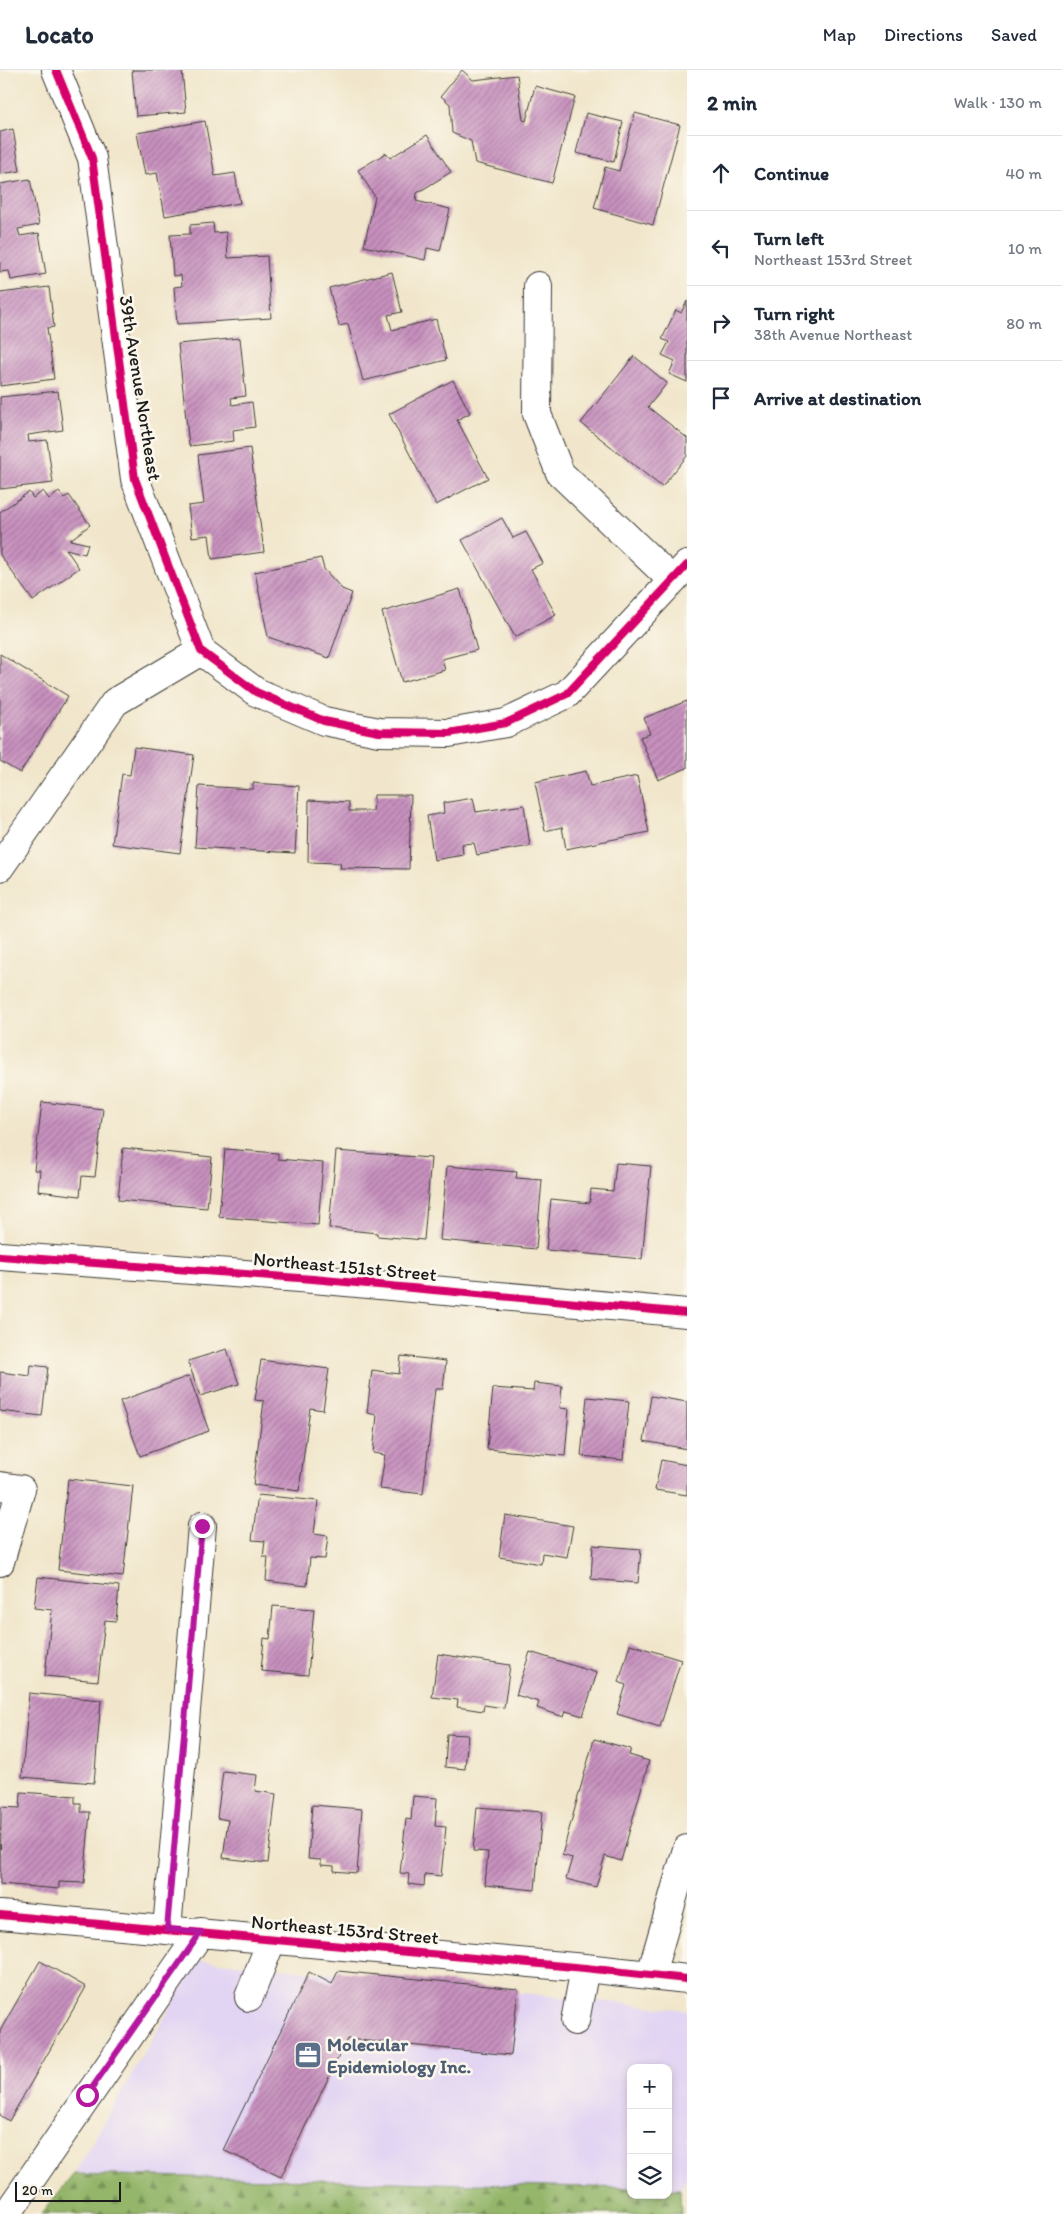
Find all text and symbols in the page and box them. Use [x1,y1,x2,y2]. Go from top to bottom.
text: Locato [25,20,94,49]
text: Map [823,24,856,46]
text: Directions [884,24,963,46]
text: Saved [991,24,1037,46]
text: 2 min [707,90,757,115]
text: Walk · 130 m [954,93,1042,112]
icon: ahead [707,159,735,187]
text: Continue [754,162,829,185]
text: 40 m [1005,164,1042,183]
text: Turn left [754,227,824,250]
icon: left [707,234,735,262]
text: 10 m [1008,239,1042,258]
text: Northeast 153rd Street [754,250,912,269]
street label: 39th Avenue Northeast [114,294,167,483]
text: Turn right [754,302,835,325]
icon: right [707,309,735,337]
text: 80 m [1006,314,1042,333]
text: 38th Avenue Northeast [754,325,912,344]
icon: arrive [707,384,735,412]
text: Arrive at destination [754,387,921,410]
street label: Northeast 151st Street [252,1247,438,1286]
route end [191,1515,214,1538]
street label: Northeast 153rd Street [250,1910,440,1949]
place label: Molecular Epidemiology Inc. [327,2033,471,2078]
office icon: Molecular Epidemiology Inc. [293,2040,323,2070]
map controls [627,2064,672,2199]
button: + [627,2064,672,2109]
route start [76,2084,99,2107]
button: − [627,2109,672,2154]
button: layers [627,2154,672,2199]
scale bar [15,2179,121,2202]
text: 20 m [22,2182,53,2199]

